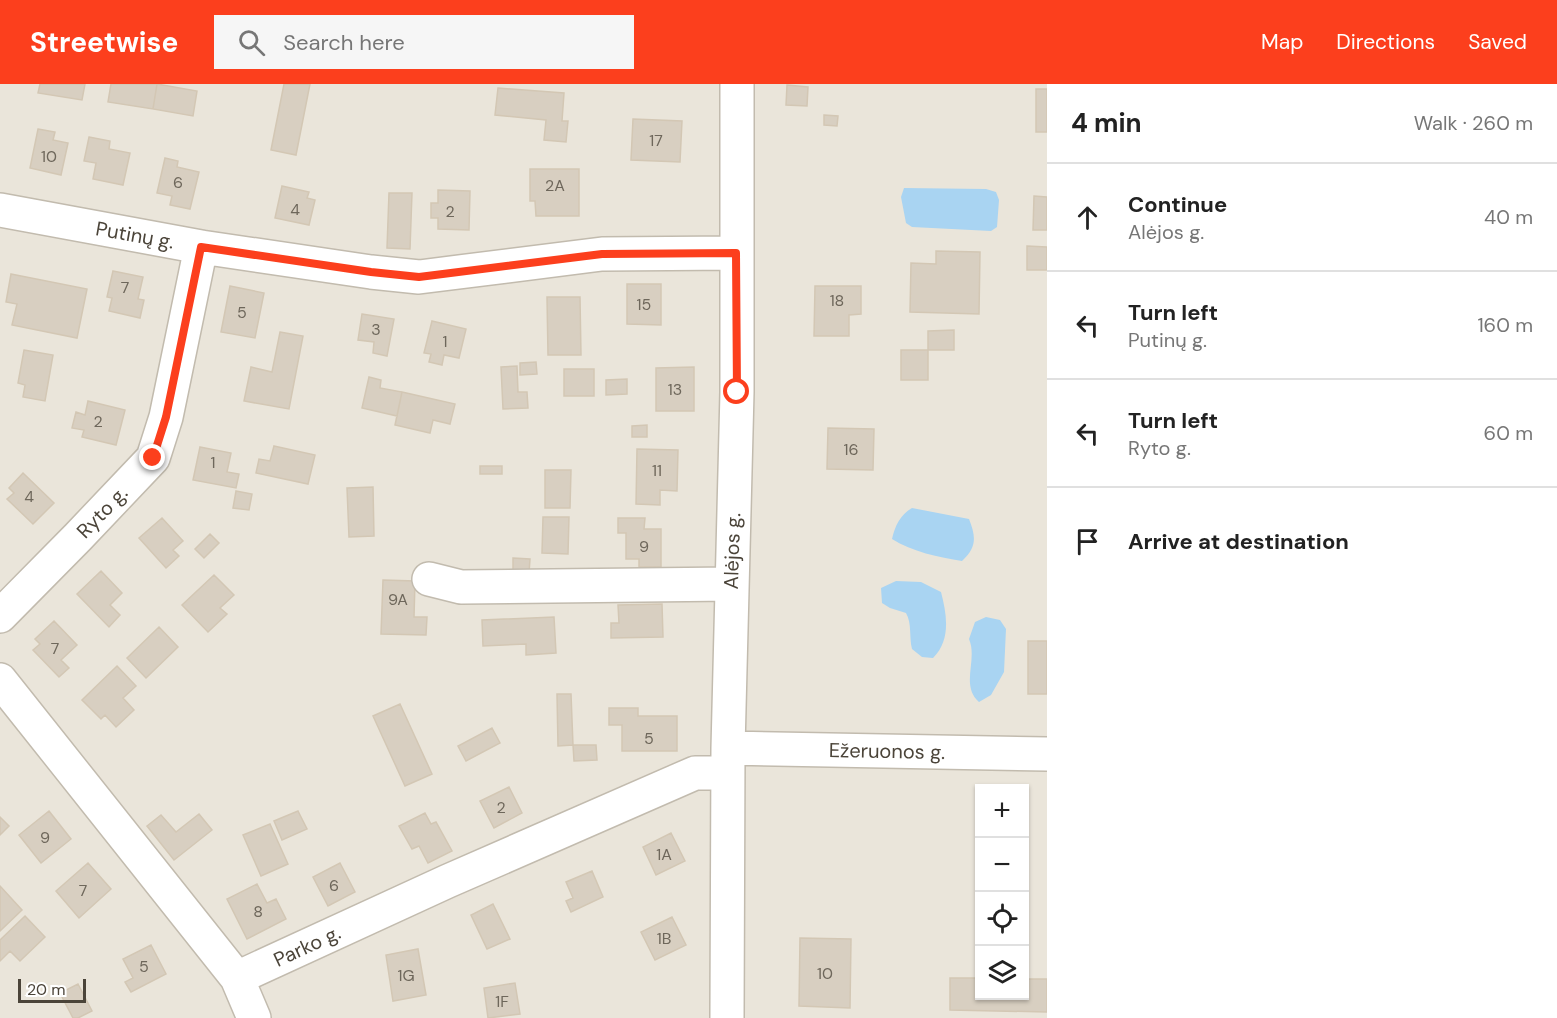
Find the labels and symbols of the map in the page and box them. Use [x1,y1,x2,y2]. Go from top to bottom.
house number: 17 [649,130,663,151]
house number: 10 [41,146,57,167]
house number: 6 [173,172,183,193]
house number: 2A [545,175,565,196]
house number: 4 [290,199,300,220]
house number: 2 [445,201,455,222]
street label: Putinų g. [94,215,176,255]
house number: 7 [121,277,129,298]
house number: 18 [830,290,844,311]
house number: 15 [637,294,651,315]
house number: 5 [237,302,247,323]
house number: 3 [371,319,381,340]
house number: 1 [443,331,448,352]
route start [723,378,749,404]
house number: 13 [668,379,682,400]
house number: 2 [93,411,103,432]
house number: 16 [843,439,859,460]
route end [139,444,165,470]
house number: 1 [211,452,216,473]
house number: 11 [652,460,662,481]
street label: Ryto g. [71,480,133,544]
house number: 4 [24,486,34,507]
street label: Alėjos g. [718,512,746,590]
house number: 9 [639,536,649,557]
house number: 9A [388,589,408,610]
house number: 7 [51,638,59,659]
house number: 5 [644,728,654,749]
street label: Ežeruonos g. [829,737,945,765]
house number: 2 [496,797,506,818]
house number: 9 [40,827,50,848]
house number: 1A [656,844,672,865]
house number: 6 [329,875,339,896]
house number: 7 [79,880,87,901]
house number: 8 [253,901,263,922]
street label: Parko g. [269,919,345,973]
house number: 1B [657,928,671,949]
house number: 5 [139,956,149,977]
house number: 10 [817,963,833,984]
house number: 1G [397,965,415,986]
scale bar [18,976,86,1004]
house number: 1F [495,991,509,1012]

